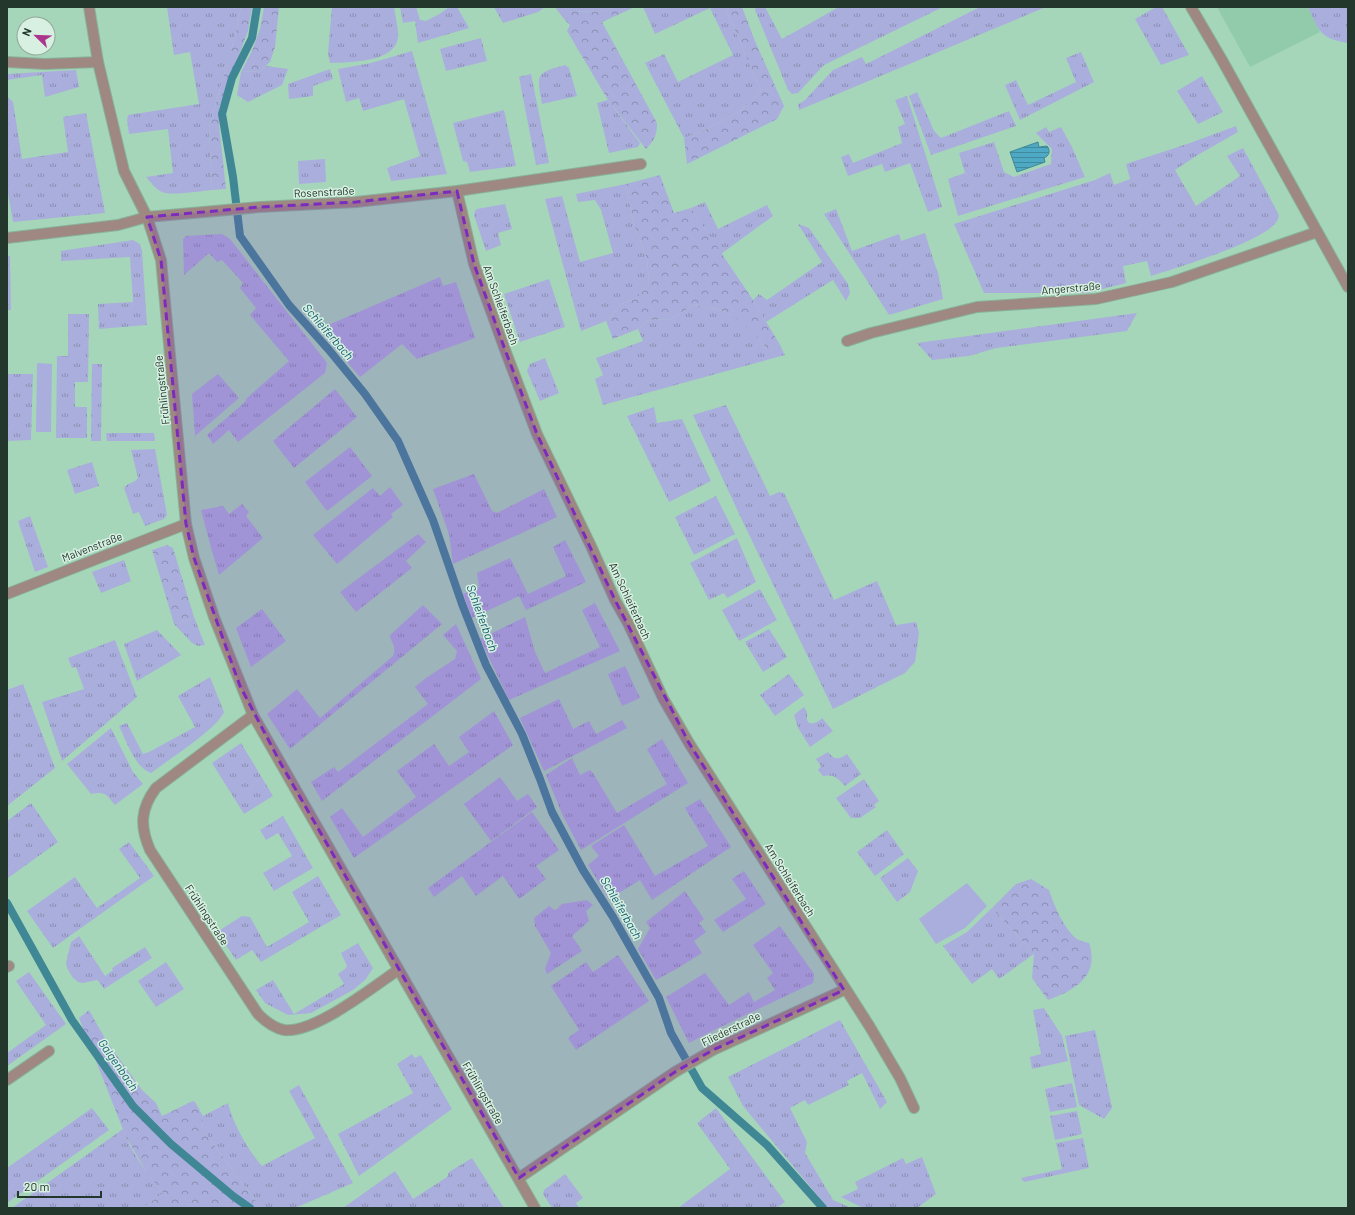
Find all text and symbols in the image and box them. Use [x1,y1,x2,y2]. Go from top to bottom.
north arrow [16,16,56,56]
text: N [19,26,34,38]
street label: Rosenstraße [293,183,355,200]
street label: Am Schleiferbach [481,263,522,346]
street label: Angerstraße [1041,278,1101,297]
water label: Schleiferbach [300,300,357,362]
street label: Frühlingstraße [151,354,172,426]
street label: Malvenstraße [60,529,124,564]
street label: Am Schleiferbach [607,560,654,642]
water label: Schleiferbach [464,582,501,653]
street label: Am Schleiferbach [763,841,818,919]
water label: Schleiferbach [598,874,645,941]
street label: Frühlingstraße [183,882,232,948]
street label: Fliederstraße [699,1009,763,1048]
water label: Galgenbach [96,1036,142,1093]
street label: Frühlingstraße [460,1059,507,1126]
scale bar [18,1173,101,1199]
text: 20 m [24,1179,50,1193]

